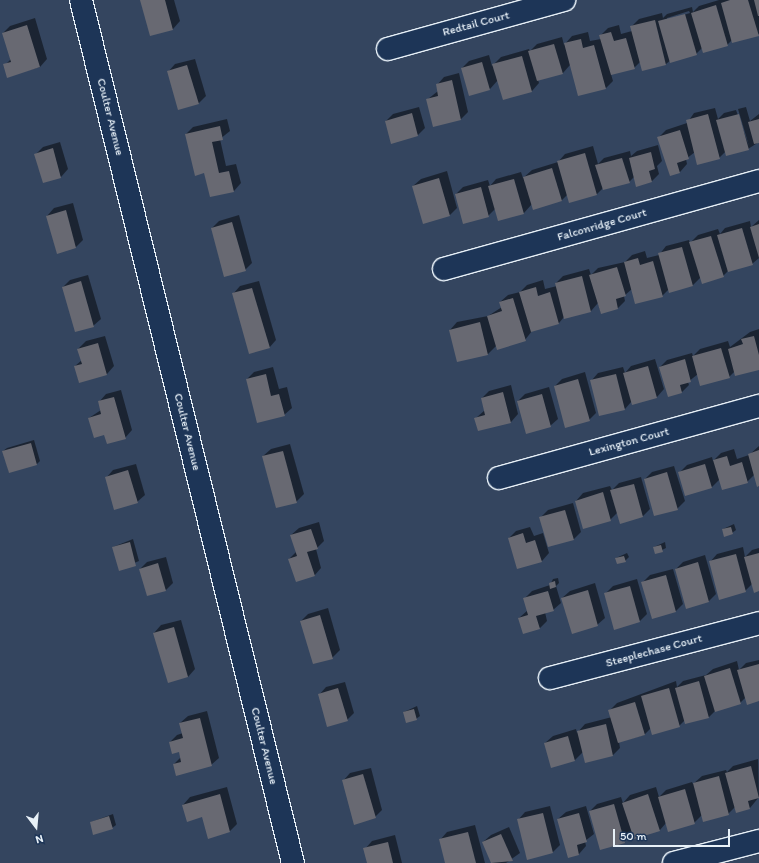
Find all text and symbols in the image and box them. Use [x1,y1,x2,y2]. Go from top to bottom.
street label: Redtail Court [441,8,511,40]
street label: Coulter Avenue [93,77,127,157]
street label: Falconridge Court [556,205,648,245]
street label: Coulter Avenue [170,392,204,472]
street label: Lexington Court [587,424,671,460]
street label: Steeplechase Court [604,631,704,671]
street label: Coulter Avenue [247,706,281,786]
north arrow [16,807,56,847]
scale bar [615,821,732,847]
text: 50 m [620,829,646,843]
text: N [34,832,45,846]

